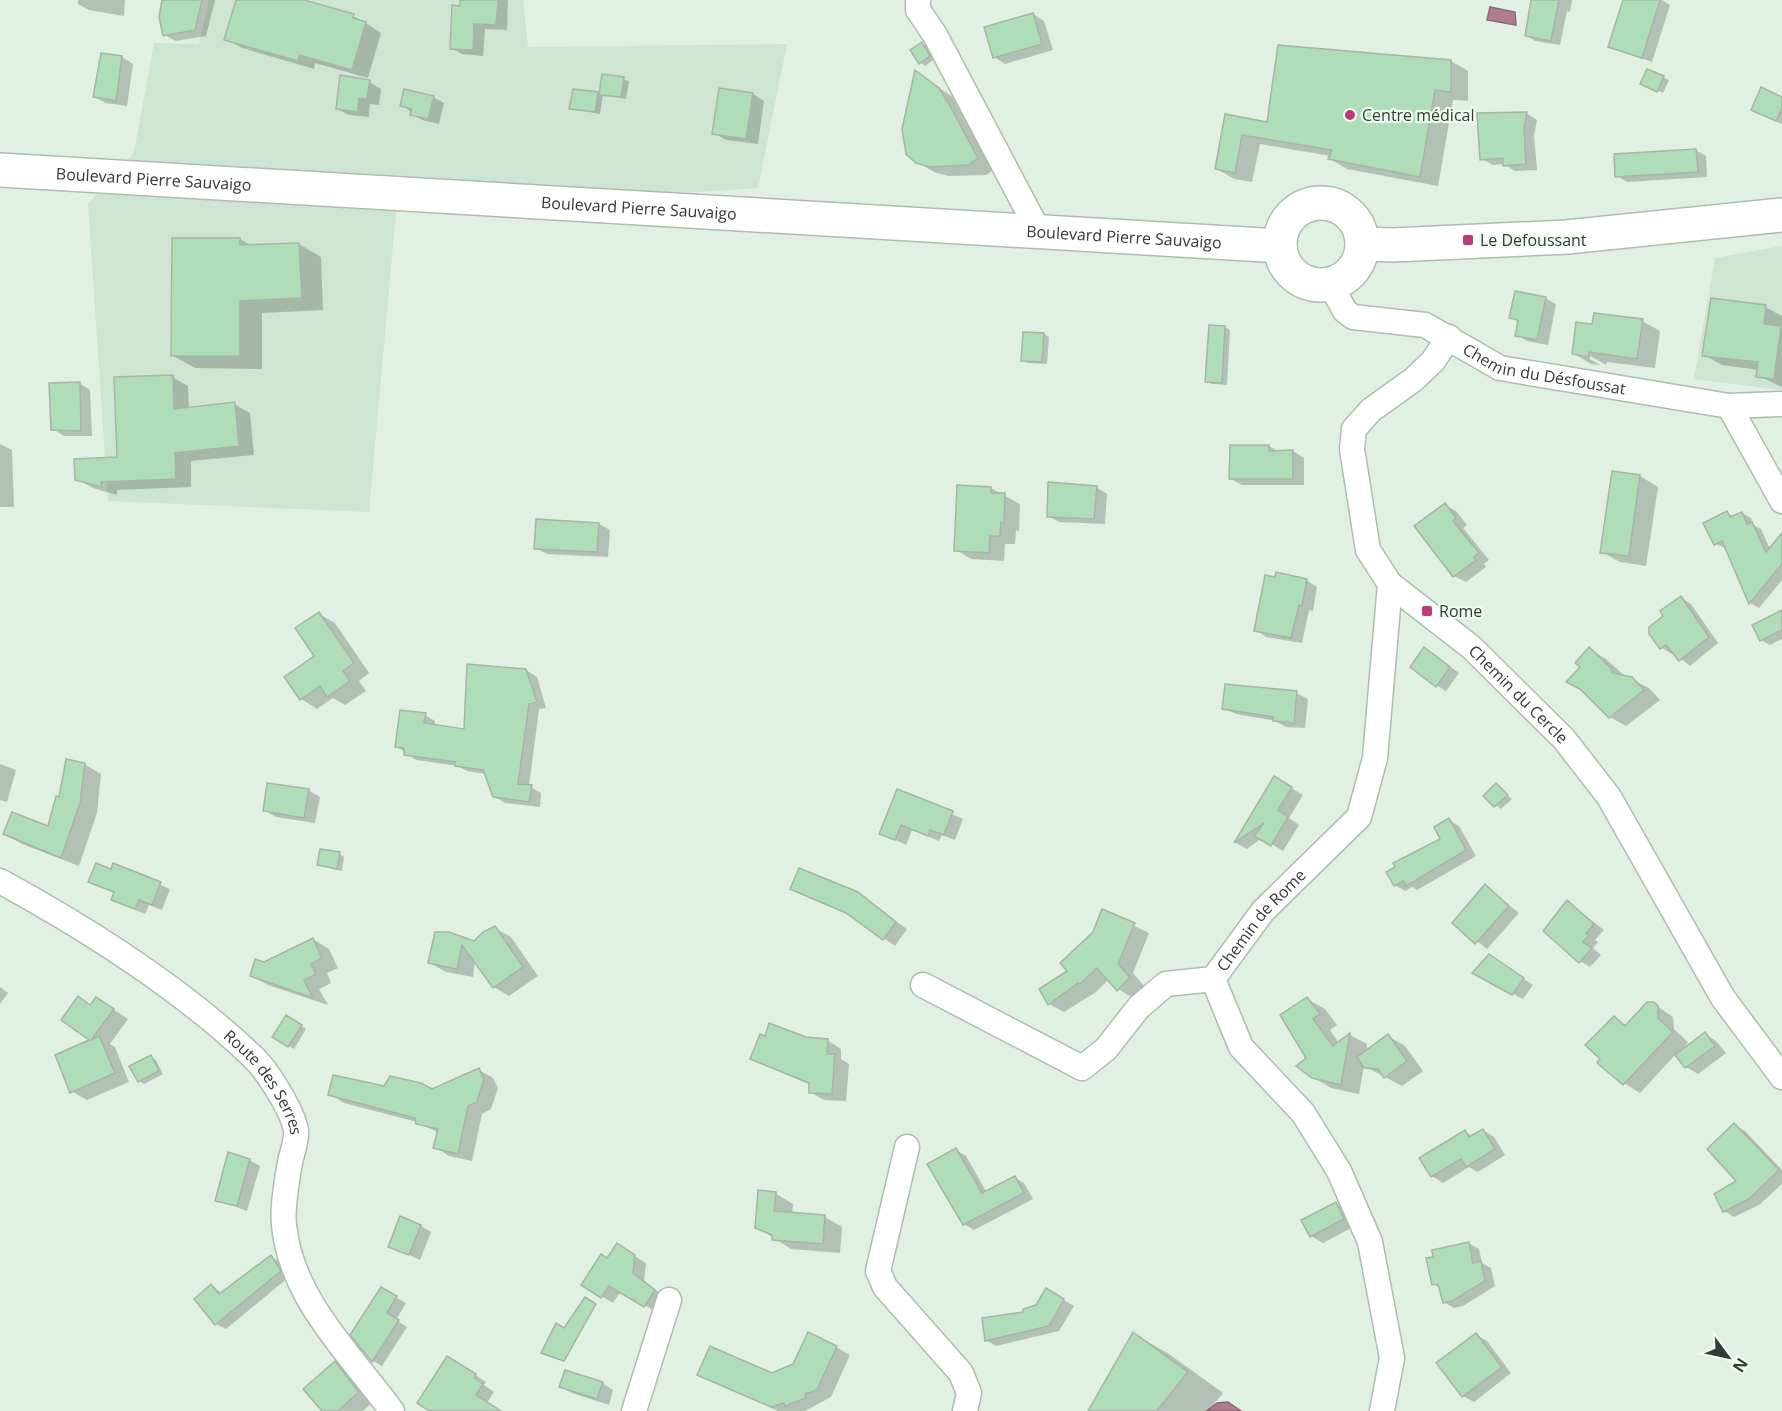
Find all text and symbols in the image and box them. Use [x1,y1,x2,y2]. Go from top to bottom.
place label: Centre médical [1362,104,1474,126]
marker: Centre médical [1343,108,1357,122]
street label: Boulevard Pierre Sauvaigo [55,162,252,196]
street label: Boulevard Pierre Sauvaigo [540,191,737,225]
street label: Boulevard Pierre Sauvaigo [1026,220,1222,254]
place label: Le Defoussant [1480,229,1587,251]
marker: Le Defoussant [1461,233,1475,247]
street label: Chemin du Désfoussat [1459,338,1628,400]
place label: Rome [1439,600,1482,622]
marker: Rome [1420,604,1434,618]
street label: Chemin du Cercle [1464,640,1573,748]
street label: Chemin de Rome [1211,864,1311,976]
street label: Route des Serres [219,1024,307,1136]
north arrow [1698,1327,1758,1387]
text: N [1728,1354,1753,1377]

